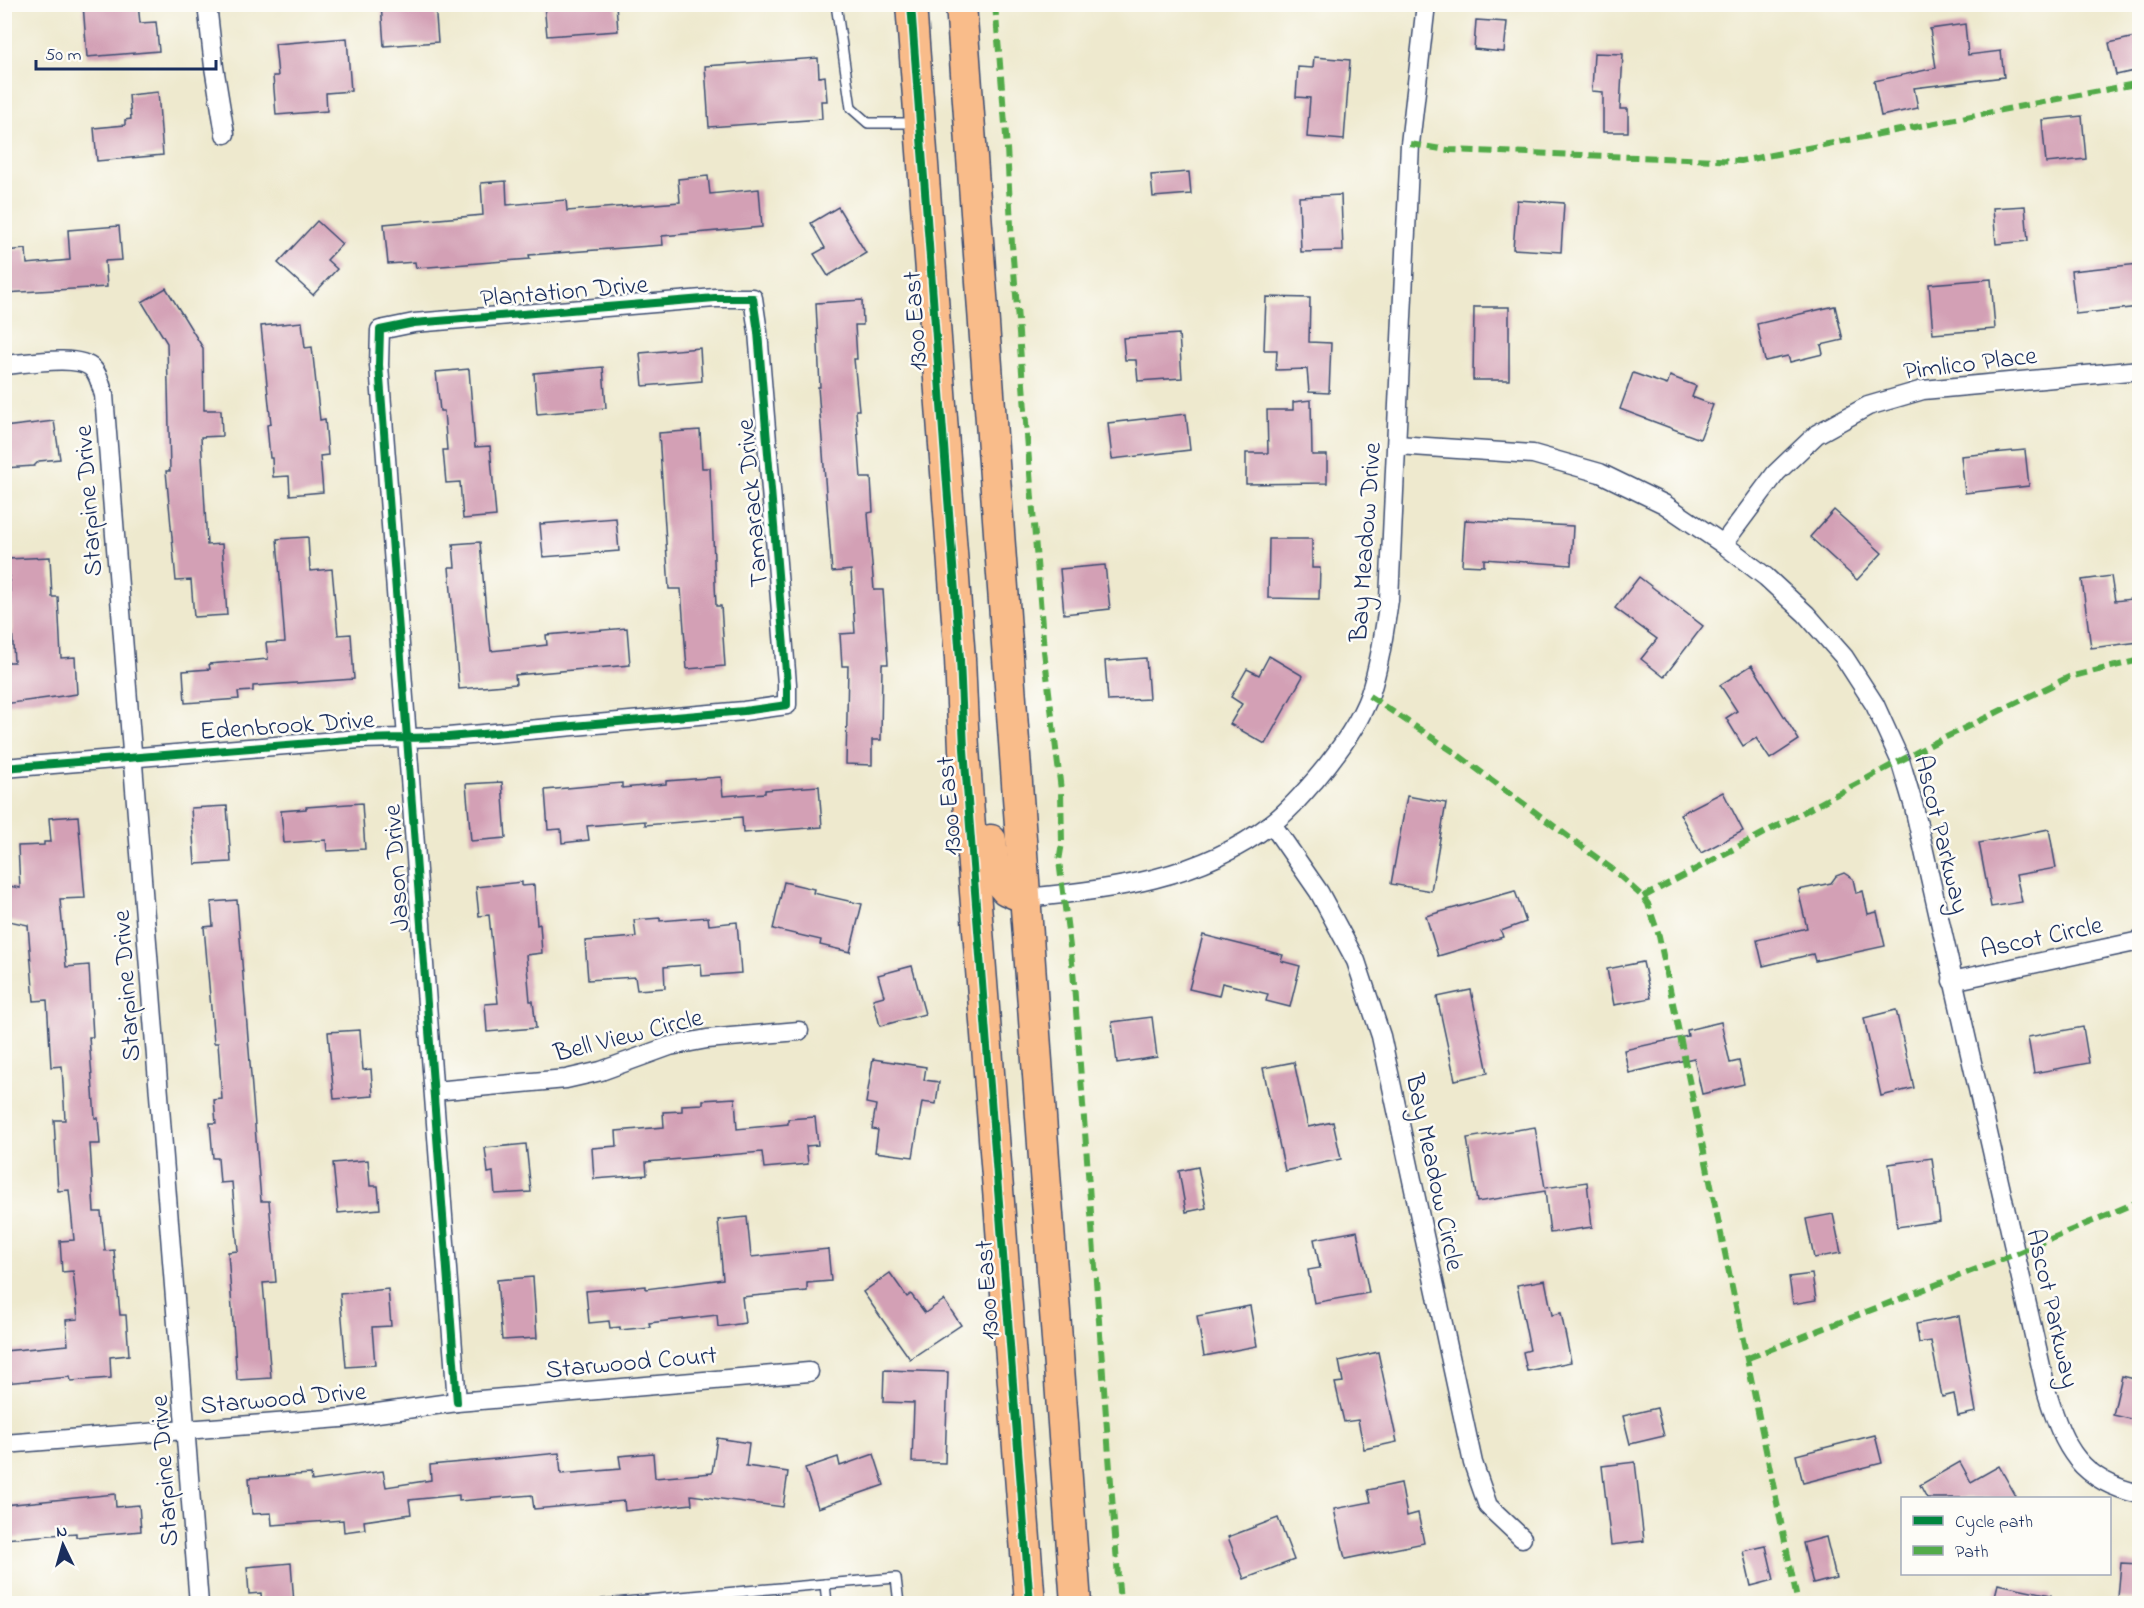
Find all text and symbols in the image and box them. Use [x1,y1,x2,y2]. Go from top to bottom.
scale bar [36,33,216,71]
text: 50 m [45,43,82,69]
street label: Plantation Drive [479,267,650,319]
street label: 1300 East [895,269,939,372]
street label: Pimlico Place [1902,338,2040,392]
street label: Tamarack Drive [728,417,780,589]
street label: Starpine Drive [66,423,114,578]
street label: Bay Meadow Drive [1341,441,1393,644]
street label: Edenbrook Drive [199,702,376,752]
street label: Ascot Parkway [1902,751,1978,918]
street label: 1300 East [928,754,974,857]
street label: Jason Drive [375,803,421,933]
street label: Ascot Circle [1977,907,2107,970]
street label: Starpine Drive [104,908,152,1063]
street label: Bell View Circle [549,1000,708,1074]
street label: Bay Meadow Circle [1393,1070,1473,1275]
street label: Ascot Parkway [2014,1225,2088,1392]
street label: 1300 East [967,1238,1011,1341]
street label: Starwood Court [544,1338,719,1390]
street label: Starwood Drive [199,1374,368,1426]
street label: Starpine Drive [142,1393,190,1548]
legend [1901,1497,2111,1575]
text: Cycle path [1955,1510,2033,1536]
north arrow [33,1515,93,1575]
text: N [55,1520,68,1544]
text: Path [1955,1540,1989,1566]

